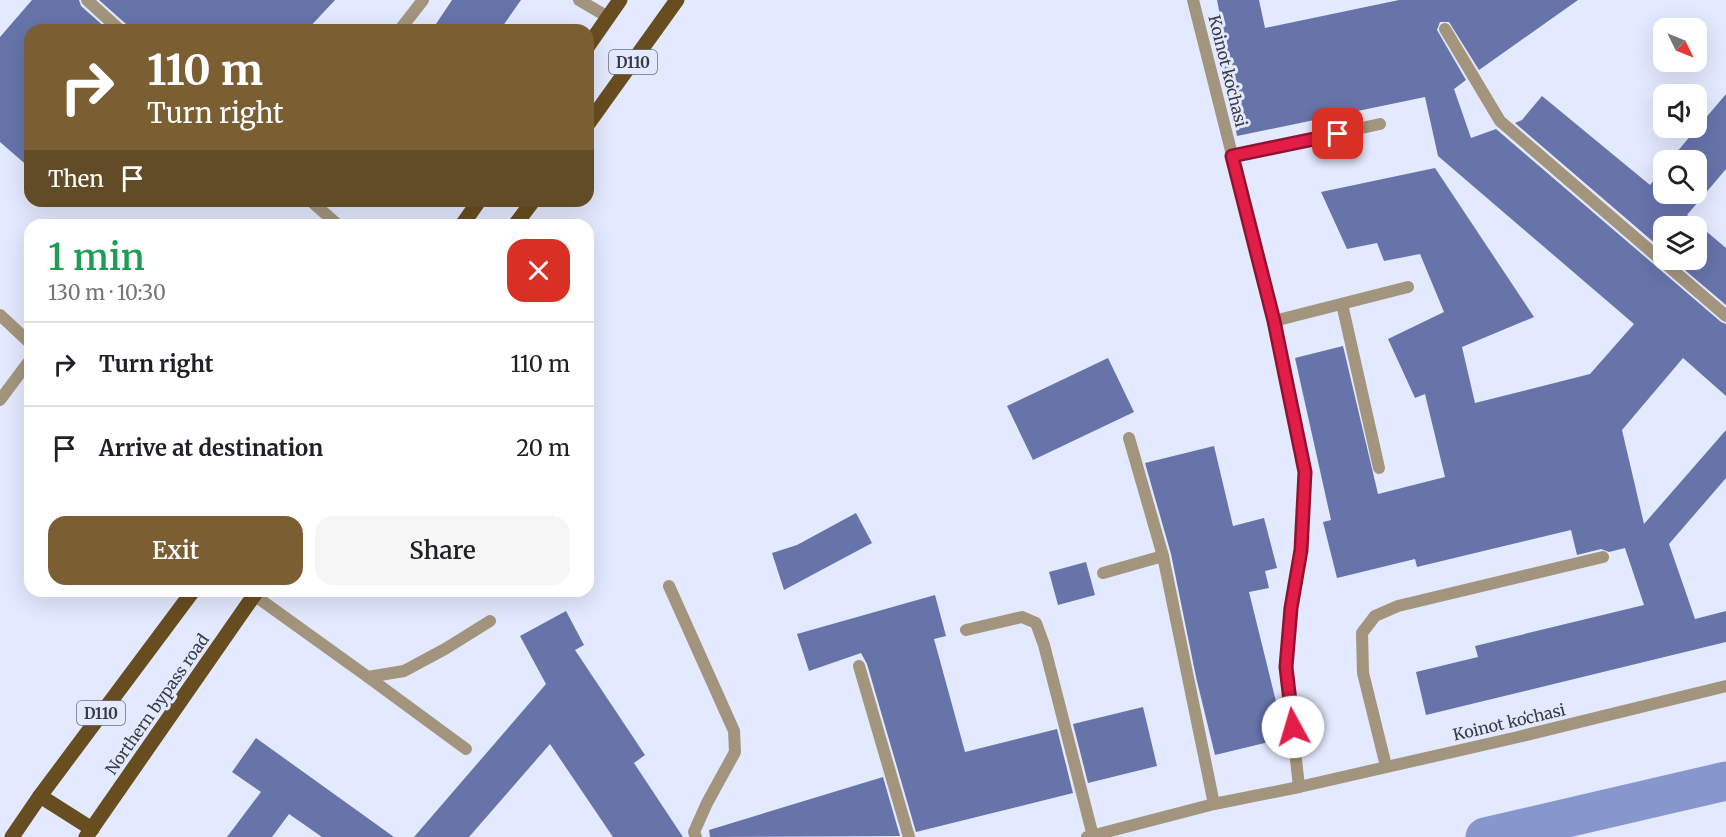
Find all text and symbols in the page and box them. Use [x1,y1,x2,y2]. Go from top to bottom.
street label: Koinot koʻchasi [1204,13,1252,129]
north arrow [1653,18,1707,72]
map controls [1653,18,1707,270]
text: 110 m [147,44,263,96]
icon: right [48,48,126,126]
road number: D110 [609,50,657,74]
button: sound [1653,84,1707,138]
text: Turn right [147,96,284,130]
pin [1312,108,1363,159]
icon: arrive [1321,117,1354,150]
button: search [1653,150,1707,204]
icon: arrive [116,162,149,195]
text: Then [48,165,104,193]
button: layers [1653,216,1707,270]
text: 1 min [48,235,145,280]
button: close [507,239,570,302]
text: 130 m · 10:30 [48,280,166,305]
icon: right [48,348,81,381]
text: Turn right [99,350,213,378]
text: 110 m [511,350,570,378]
icon: arrive [48,432,81,465]
text: Arrive at destination [99,434,323,462]
text: 20 m [516,434,570,462]
button: Exit [48,516,303,585]
button: Share [315,516,570,585]
street label: Northern bypass road [101,630,213,778]
position arrow [1261,695,1325,759]
street label: Koinot koʻchasi [1451,699,1567,745]
road number: D110 [77,701,125,725]

